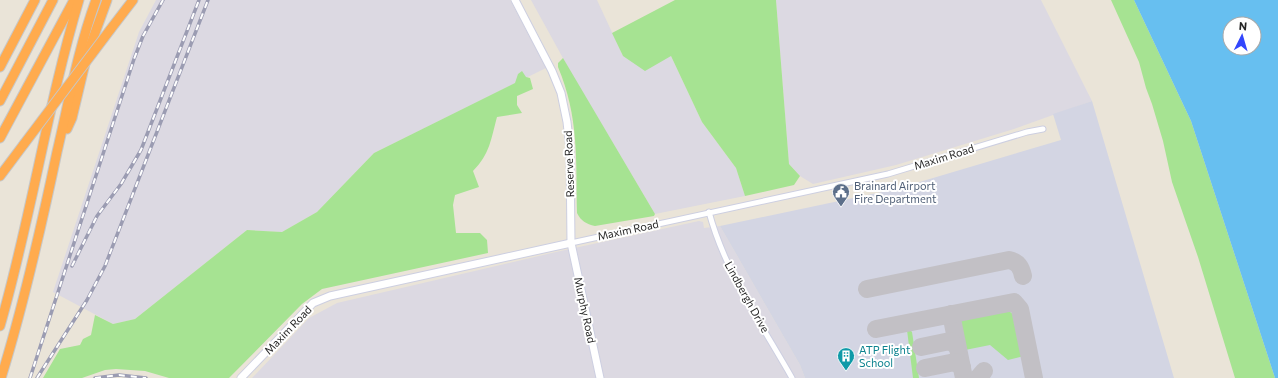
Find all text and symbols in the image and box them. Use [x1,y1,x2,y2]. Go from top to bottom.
north arrow [1222,16,1262,56]
text: N [1238,19,1248,32]
street label: Reserve Road [561,130,576,198]
street label: Maxim Road [912,141,976,172]
place label: Brainard Airport Fire Department [854,179,937,205]
public building icon: Brainard Airport Fire Department [831,182,851,207]
street label: Maxim Road [596,217,660,242]
street label: Lindbergh Drive [722,259,772,335]
street label: Murphy Road [572,276,599,344]
street label: Maxim Road [261,303,314,357]
place label: ATP Flight School [859,343,911,369]
building icon: ATP Flight School [836,346,856,371]

